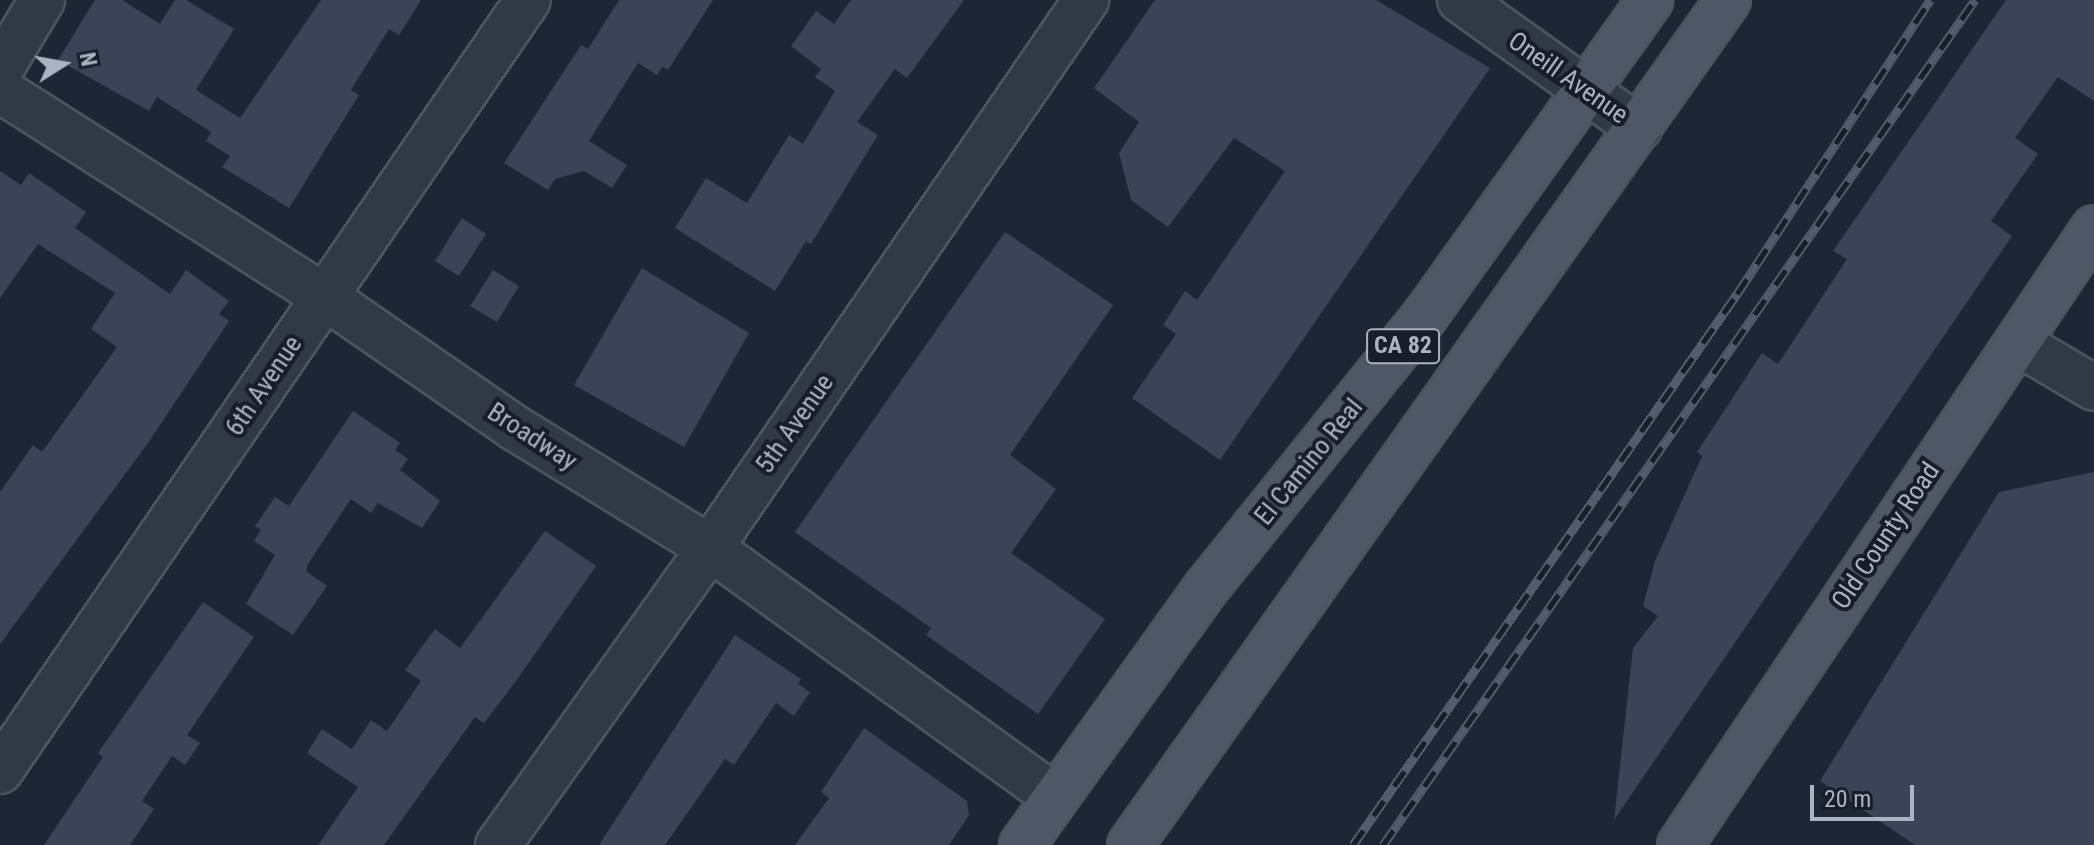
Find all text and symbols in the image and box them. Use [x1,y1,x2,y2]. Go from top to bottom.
north arrow [24,24,104,104]
street label: Oneill Avenue [1502,25,1634,131]
text: N [74,50,102,68]
road number: CA 82 [1365,326,1441,366]
street label: 6th Avenue [219,330,309,442]
street label: 5th Avenue [750,368,840,480]
street label: El Camino Real [1249,392,1369,532]
street label: Broadway [481,397,583,477]
street label: Old County Road [1826,457,1946,615]
scale bar [1814,769,1918,819]
text: 20 m [1824,785,1871,813]

